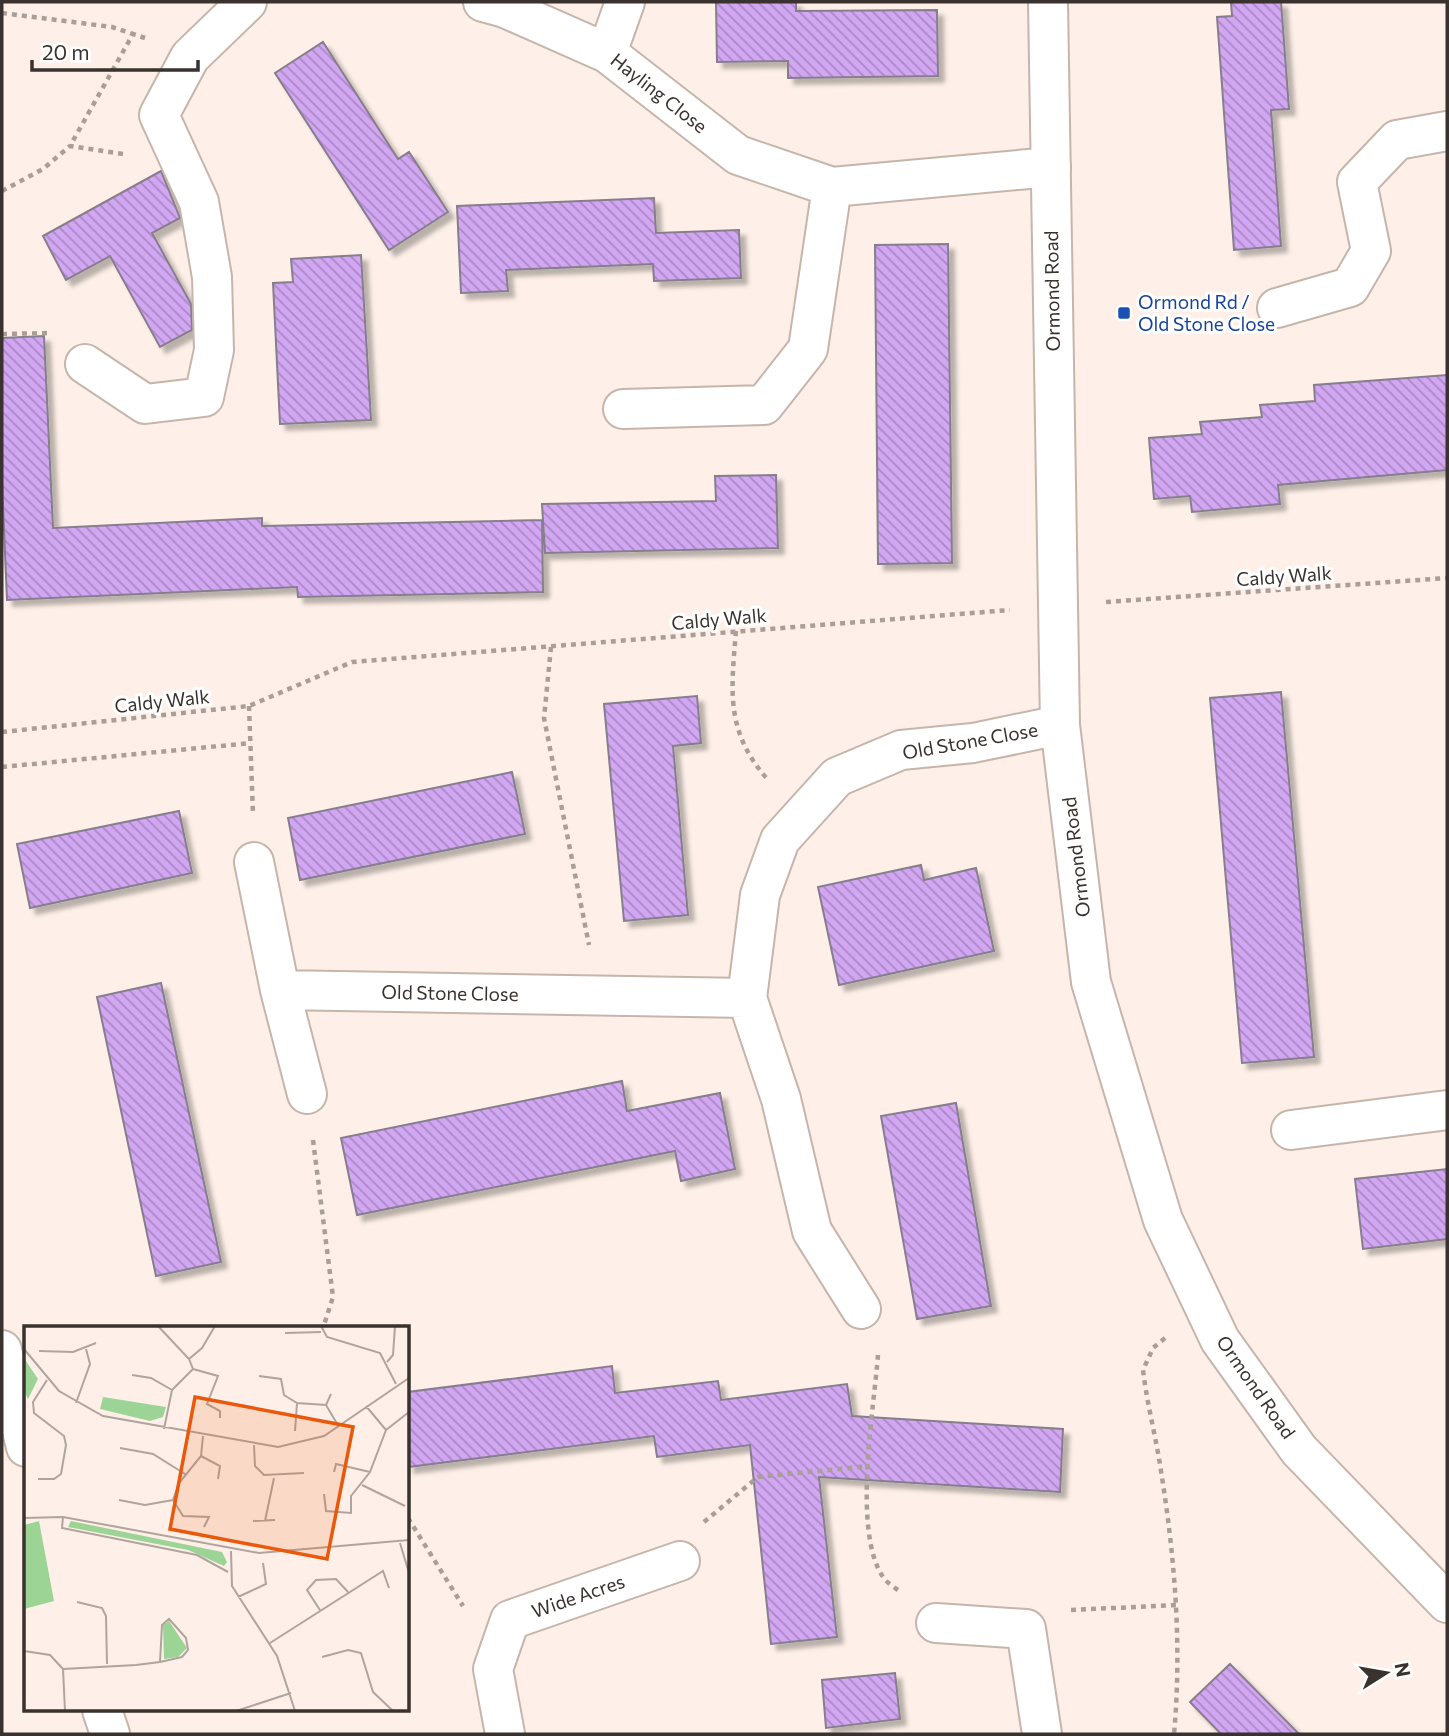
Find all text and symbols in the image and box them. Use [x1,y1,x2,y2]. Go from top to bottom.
scale bar [32,28,198,72]
text: 20 m [42,39,90,64]
street label: Hayling Close [607,48,712,137]
street label: Ormond Road [1039,230,1064,352]
place label: Ormond Rd / Old Stone Close [1138,290,1275,335]
marker: Ormond Rd / Old Stone Close [1116,305,1132,321]
street label: Caldy Walk [1235,561,1332,590]
street label: Caldy Walk [670,603,768,634]
street label: Caldy Walk [113,684,211,717]
street label: Old Stone Close [900,717,1039,764]
street label: Ormond Road [1057,796,1094,918]
street label: Old Stone Close [381,980,519,1005]
inset map [24,1326,410,1712]
street label: Ormond Road [1212,1331,1301,1443]
street label: Wide Acres [528,1569,627,1622]
north arrow [1351,1638,1421,1708]
text: N [1391,1660,1416,1679]

